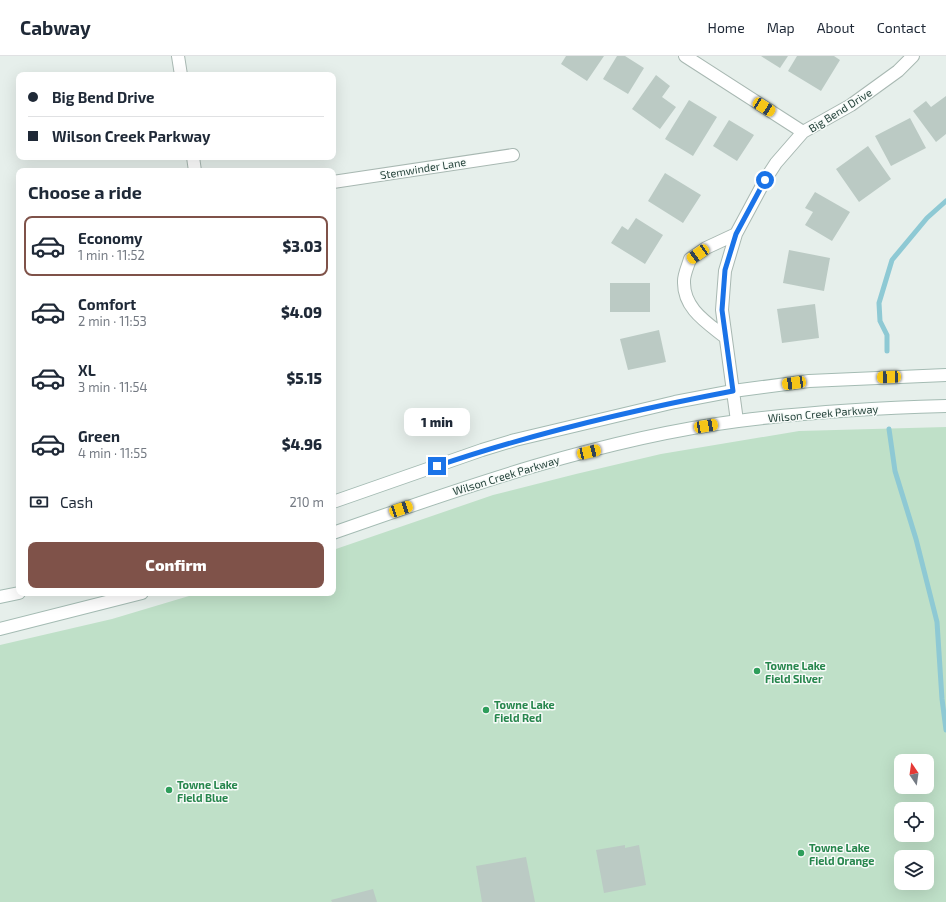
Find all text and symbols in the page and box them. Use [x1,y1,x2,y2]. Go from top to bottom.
text: Cabway [20,16,91,39]
text: Home [708,19,745,36]
text: Map [767,19,795,36]
text: About [817,19,855,36]
text: Contact [877,19,926,36]
street label: Big Bend Drive [806,85,874,135]
text: Big Bend Drive [52,88,155,106]
car [751,96,777,118]
text: Wilson Creek Parkway [52,127,211,145]
street label: Stemwinder Lane [379,155,467,181]
route start [756,171,774,189]
text: Choose a ride [28,181,142,203]
icon: car [30,228,66,264]
text: Economy [78,229,143,247]
text: $3.03 [283,237,322,255]
car [685,242,711,266]
text: 1 min · 11:52 [78,247,145,263]
icon: car [30,294,66,330]
text: Comfort [78,295,136,313]
text: $4.09 [281,303,322,321]
text: 2 min · 11:53 [78,313,147,329]
icon: car [30,360,66,396]
text: XL [78,361,96,379]
text: $5.15 [286,369,322,387]
car [877,371,901,383]
car [781,375,807,391]
text: 3 min · 11:54 [78,379,148,395]
street label: Wilson Creek Parkway [767,402,879,424]
callout: 1 min [404,408,470,436]
text: 1 min [421,414,453,430]
car [693,418,719,434]
icon: car [30,426,66,462]
text: Green [78,427,120,445]
text: $4.96 [282,435,322,453]
car [576,443,602,461]
text: 4 min · 11:55 [78,445,147,461]
street label: Wilson Creek Parkway [451,453,561,497]
route end [428,457,446,475]
icon: cash [28,491,50,513]
text: Cash [60,493,93,511]
text: 210 m [289,494,324,510]
car [388,499,414,519]
button: Confirm [28,542,324,588]
place label: Towne Lake Field Silver [765,659,826,685]
marker: Towne Lake Field Silver [752,666,762,676]
place label: Towne Lake Field Red [494,698,555,724]
marker: Towne Lake Field Red [481,705,491,715]
north arrow [894,754,934,794]
map controls [894,754,934,890]
place label: Towne Lake Field Blue [177,778,238,804]
marker: Towne Lake Field Blue [164,785,174,795]
button: locate [894,802,934,842]
place label: Towne Lake Field Orange [809,841,875,867]
marker: Towne Lake Field Orange [796,848,806,858]
button: layers [894,850,934,890]

